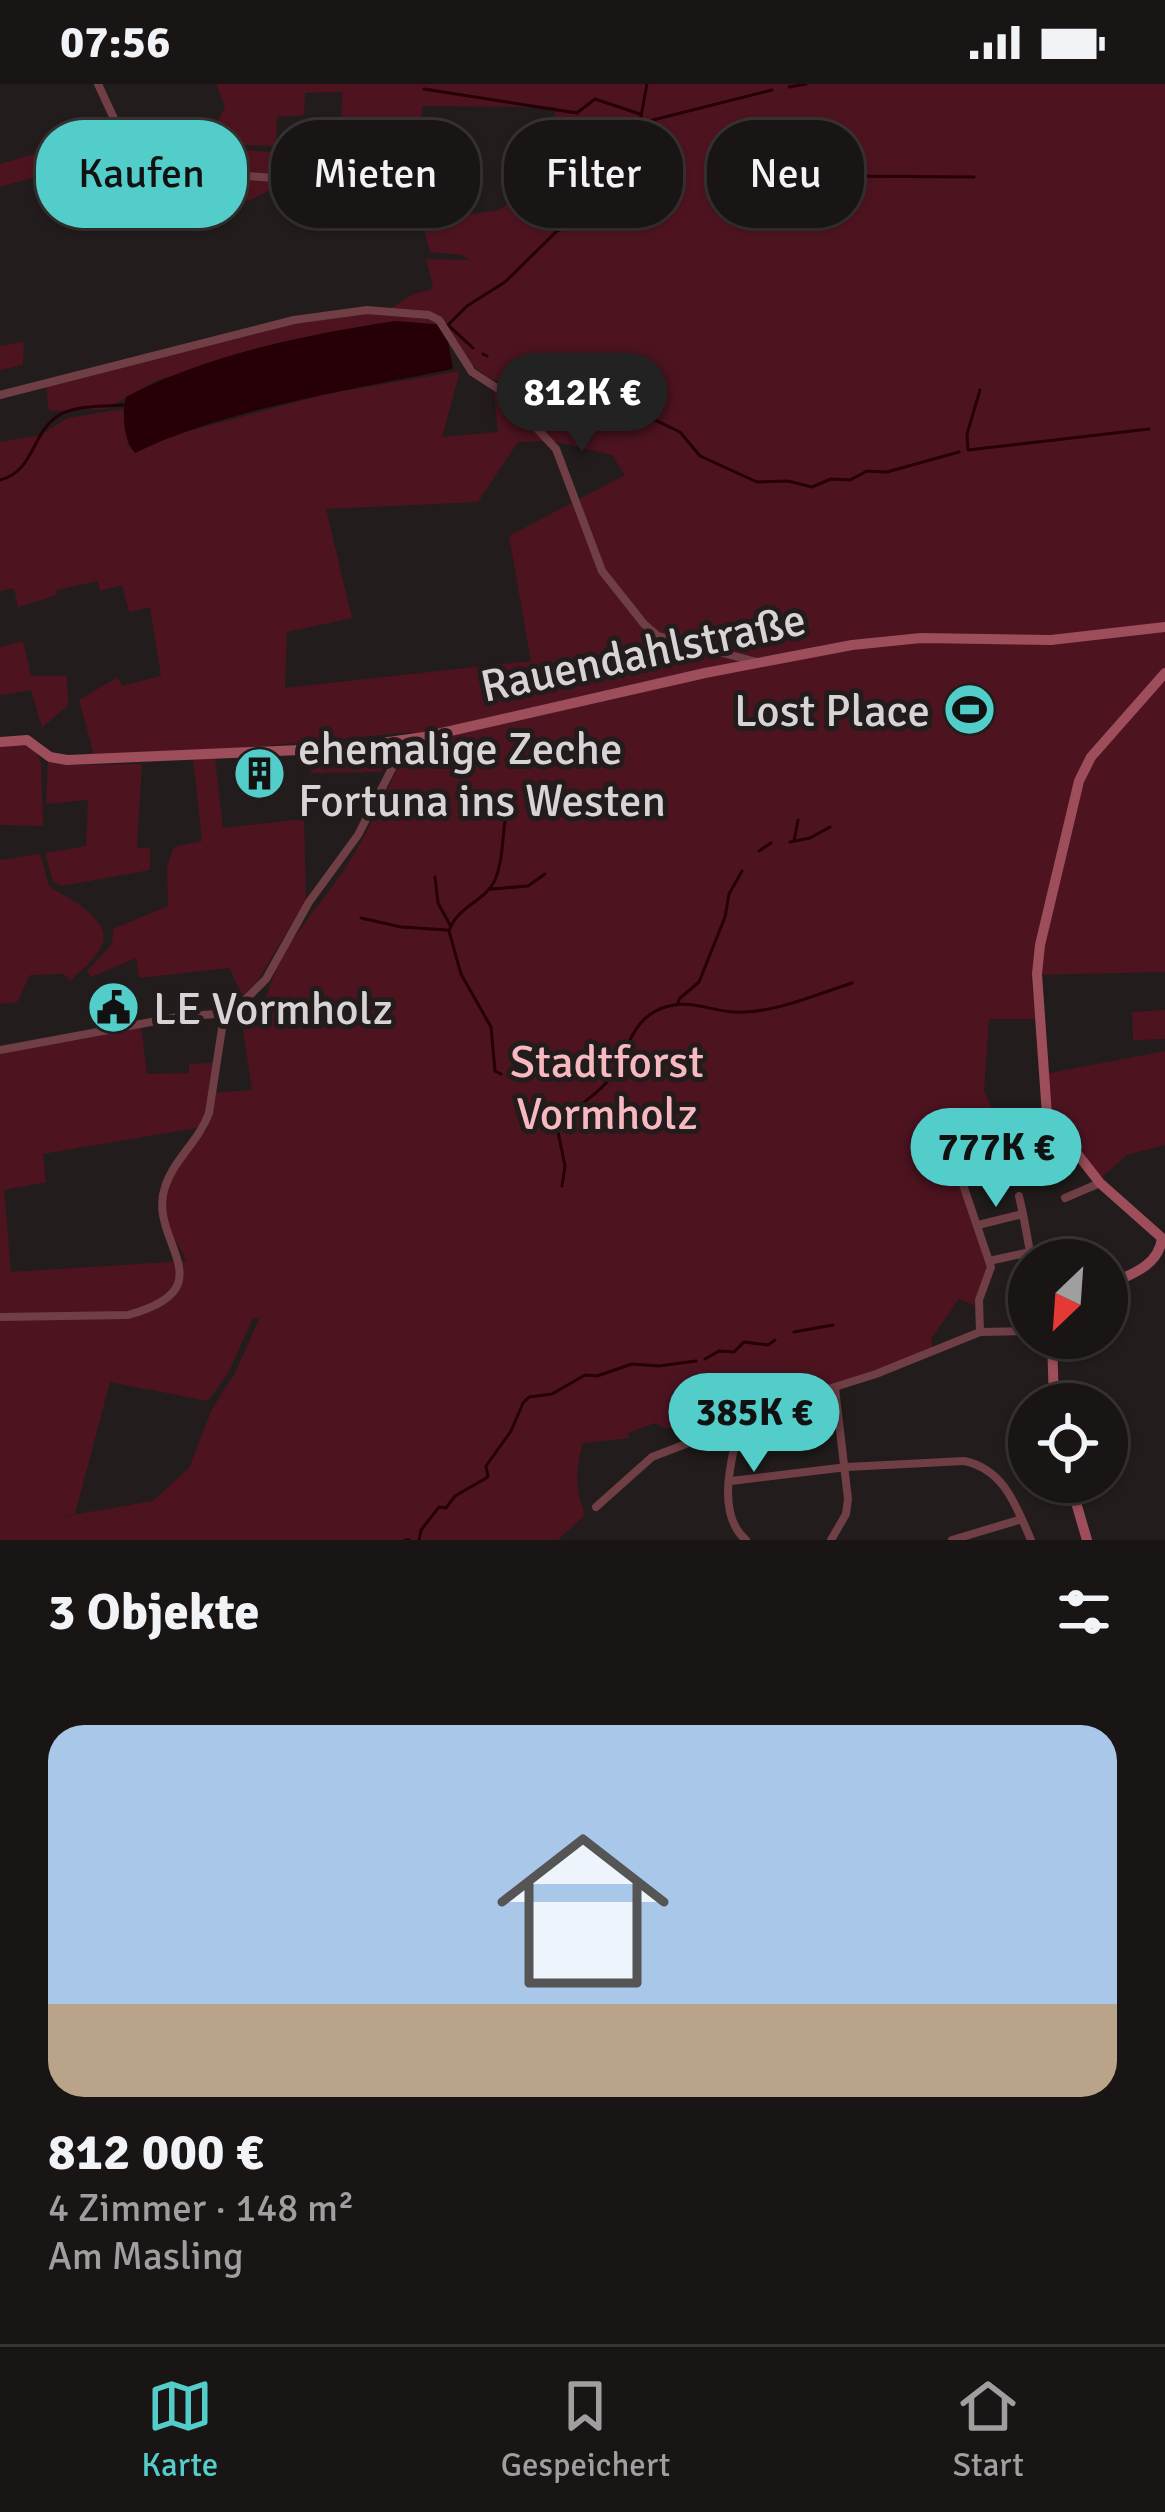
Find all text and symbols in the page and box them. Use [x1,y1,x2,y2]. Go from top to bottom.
text: 07:56 [60,15,170,70]
chip: Kaufen [36,120,247,228]
chip: Mieten [271,120,480,228]
chip: Filter [504,120,683,228]
chip: Neu [707,120,864,228]
pin: 812K € [484,353,680,455]
text: 812K € [523,368,641,416]
street label: Rauendahlstraße [476,592,811,715]
sports icon: Lost Place [941,682,997,738]
place label: Lost Place [734,684,930,739]
place label: ehemalige Zeche Fortuna ins Westen [298,722,666,829]
building icon: ehemalige Zeche Fortuna ins Westen [231,746,287,802]
public building icon: LE Vormholz [86,980,142,1036]
place label: LE Vormholz [153,982,393,1037]
park label: Stadtforst Vormholz [510,1035,704,1142]
pin: 777K € [898,1108,1094,1210]
text: 777K € [937,1123,1055,1171]
north arrow [1008,1239,1128,1359]
map controls [1008,1239,1128,1503]
pin: 385K € [656,1373,852,1475]
button: locate [1008,1383,1128,1503]
text: 385K € [695,1388,813,1436]
icon: filters [1051,1579,1117,1645]
text: 3 Objekte [48,1581,260,1644]
icon: home [475,1803,691,2019]
text: 812 000 € [48,2121,263,2184]
text: 4 Zimmer · 148 m² [48,2184,354,2232]
text: Am Masling [48,2232,244,2280]
tab: Karte [141,2373,218,2486]
tab: Gespeichert [501,2373,670,2486]
tab: Start [953,2373,1024,2486]

